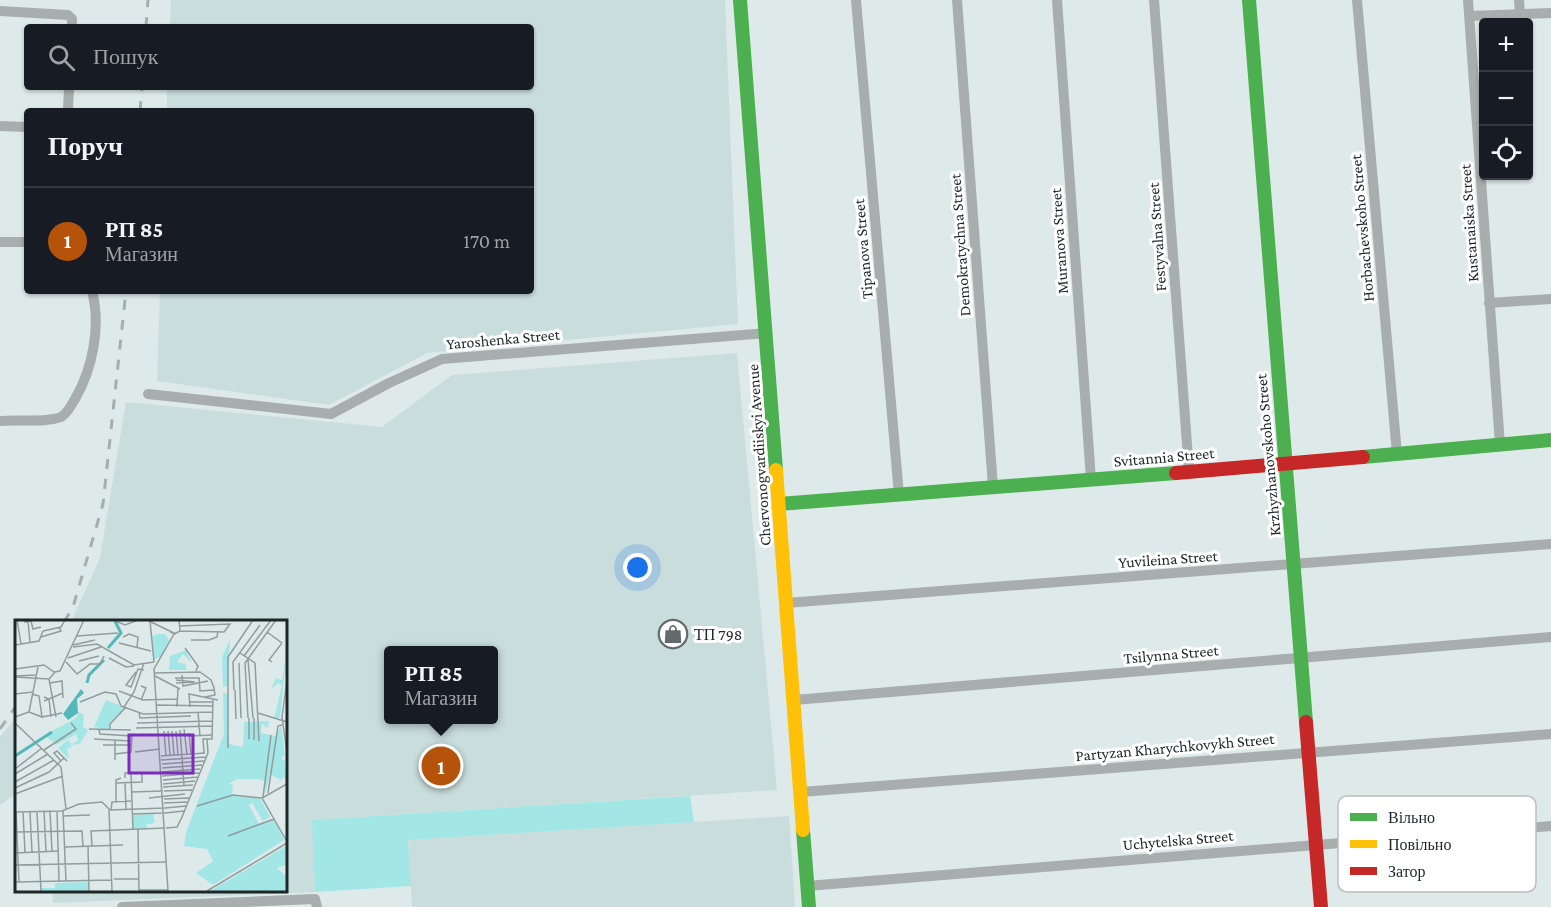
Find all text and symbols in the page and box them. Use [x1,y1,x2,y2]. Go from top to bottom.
map controls [1479,18,1533,180]
button: + [1479,18,1533,72]
search box [24,24,534,90]
icon: search [45,41,78,74]
text: Пошук [93,44,159,69]
button: − [1479,72,1533,126]
button: locate [1479,126,1533,180]
text: Поруч [48,132,123,161]
street label: Horbachevskoho Street [1347,153,1377,302]
street label: Kustanaiska Street [1456,163,1482,283]
street label: Demokratychna Street [946,172,974,317]
street label: Festyvalna Street [1145,181,1170,292]
street label: Muranova Street [1047,187,1071,295]
street label: Tipanova Street [850,197,877,300]
text: РП 85 [105,217,163,242]
text: 1 [64,230,71,252]
text: 170 m [463,230,510,252]
text: Магазин [105,243,178,265]
street label: Yaroshenka Street [445,325,561,352]
street label: Chervonogvardiiskyi Avenue [744,363,775,547]
street label: Krzhyzhanovskoho Street [1252,372,1285,537]
street label: Svitannia Street [1113,444,1216,470]
street label: Yuvileina Street [1118,547,1219,571]
your location [623,553,652,582]
shop icon: ТП 798 [657,618,689,650]
inset map [15,620,286,892]
place label: ТП 798 [694,626,742,643]
street label: Tsilynna Street [1123,641,1220,668]
popup [384,646,498,724]
text: РП 85 [404,661,463,686]
text: Магазин [404,687,478,709]
street label: Partyzan Kharychkovykh Street [1075,730,1276,765]
pin: 1 [422,744,460,789]
legend [1338,796,1536,892]
text: Вільно [1388,809,1435,826]
street label: Uchytelska Street [1122,827,1235,854]
text: Повільно [1388,836,1451,853]
text: Затор [1388,863,1425,881]

